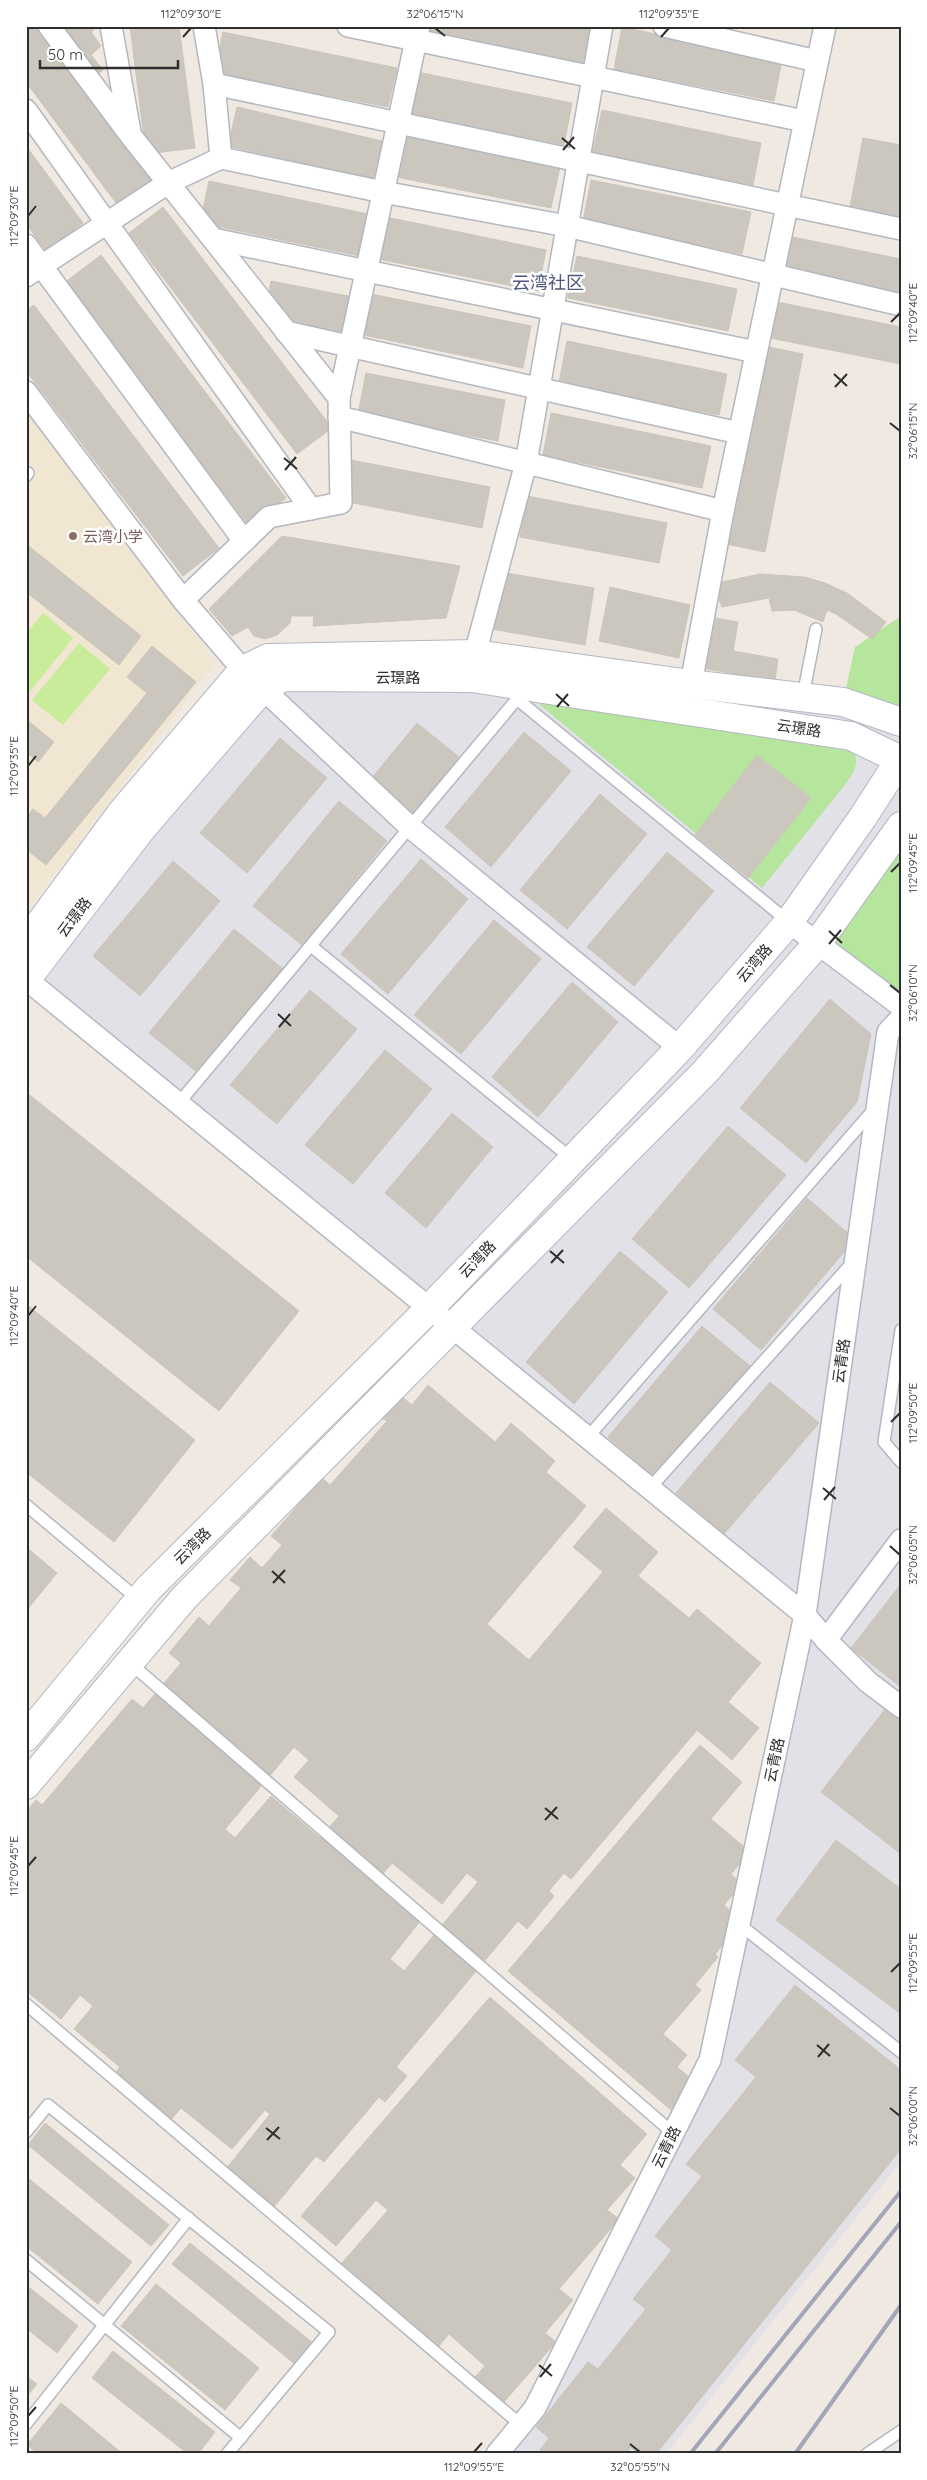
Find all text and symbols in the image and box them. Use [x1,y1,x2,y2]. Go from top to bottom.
text: 112°09'30"E [161,6,221,21]
text: 32°06'15"N [406,6,464,21]
text: 112°09'35"E [639,6,699,21]
scale bar [40,38,178,70]
text: 50 m [48,45,83,64]
text: 112°09'30"E [6,186,21,246]
district label: 云湾社区 [512,271,584,294]
text: 112°09'40"E [905,283,920,343]
text: 32°06'15"N [905,402,920,460]
place label: 云湾小学 [83,527,143,546]
marker: 云湾小学 [67,530,79,542]
street label: 云璟路 [375,668,421,687]
street label: 云璟路 [775,715,823,741]
text: 112°09'35"E [6,736,21,796]
text: 112°09'45"E [905,833,920,893]
street label: 云璟路 [53,893,95,941]
street label: 云湾路 [732,940,776,986]
text: 32°06'10"N [905,964,920,1022]
street label: 云湾路 [455,1236,499,1282]
text: 112°09'40"E [6,1286,21,1346]
street label: 云青路 [828,1337,854,1385]
text: 112°09'50"E [905,1382,920,1443]
street label: 云湾路 [169,1523,215,1569]
text: 32°06'05"N [905,1525,920,1585]
street label: 云青路 [760,1736,788,1784]
text: 112°09'45"E [6,1836,21,1896]
text: 112°09'55"E [905,1933,920,1993]
text: 32°06'00"N [905,2086,920,2146]
street label: 云青路 [647,2123,685,2171]
text: 112°09'50"E [6,2385,21,2446]
text: 112°09'55"E [444,2459,504,2474]
text: 32°05'55"N [610,2459,670,2474]

